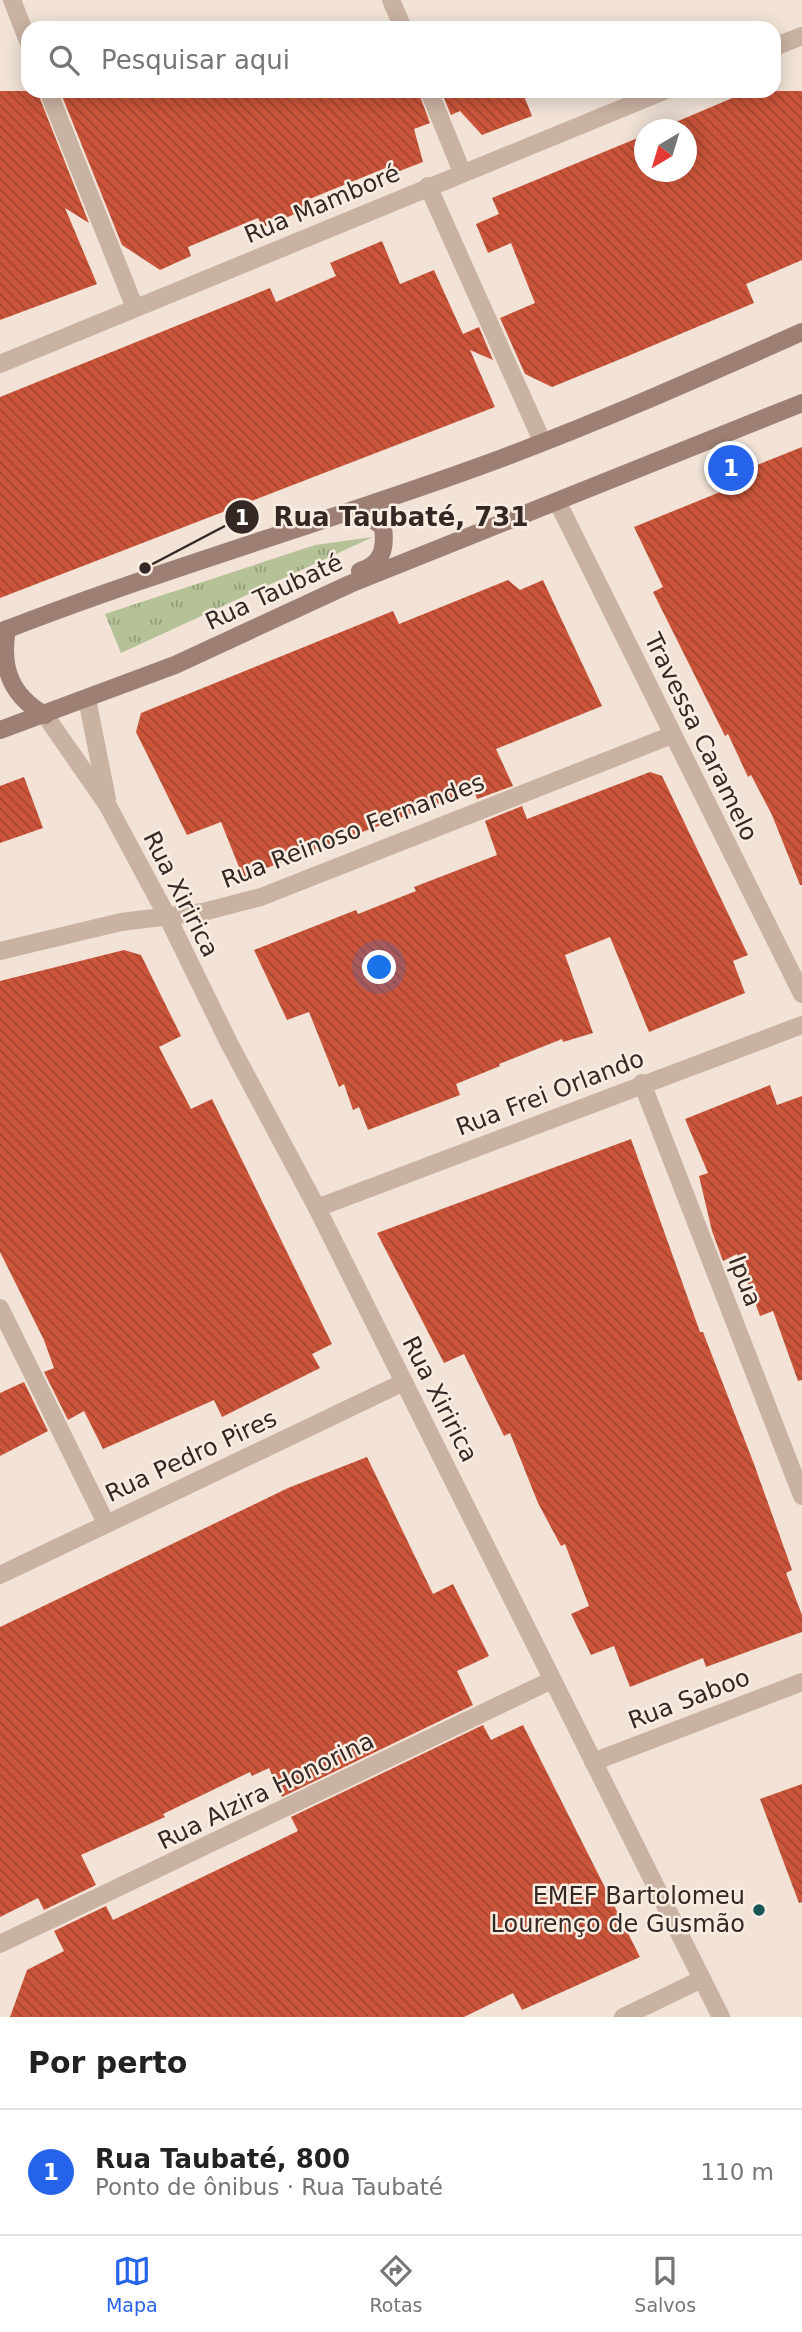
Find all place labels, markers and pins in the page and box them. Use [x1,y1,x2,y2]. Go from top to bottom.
pin: 1 [708,442,754,494]
callout: Rua Taubaté, 731 [224,494,542,541]
place label: EMEF Bartolomeu Lourenço de Gusmão [491,1882,745,1938]
marker: EMEF Bartolomeu Lourenço de Gusmão [751,1902,767,1918]

